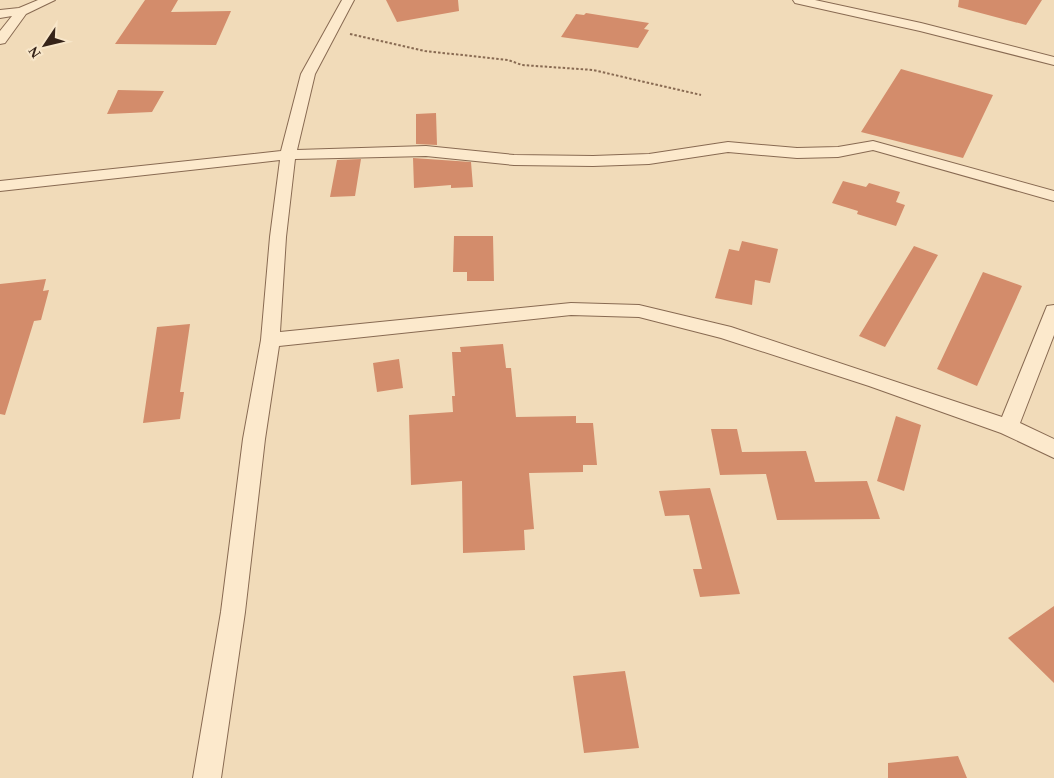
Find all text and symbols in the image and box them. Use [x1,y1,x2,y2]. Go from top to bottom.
north arrow [20,20,70,70]
text: N [26,44,44,61]

